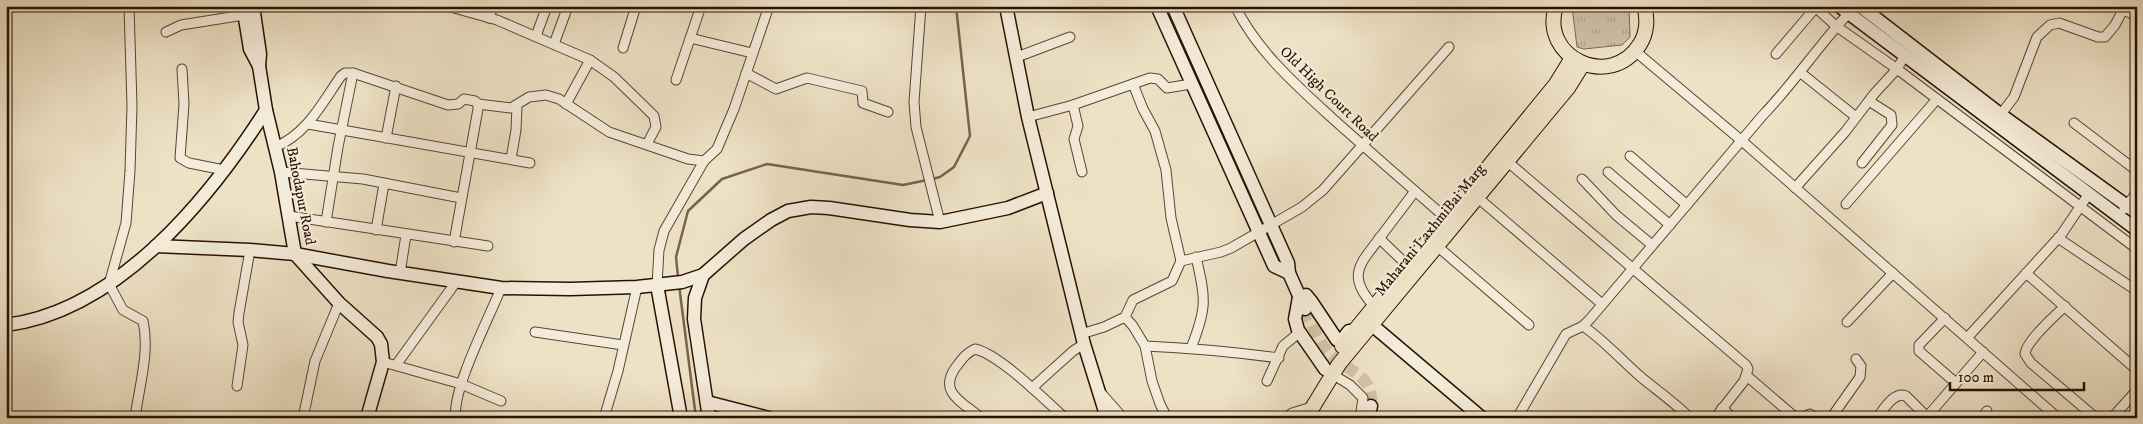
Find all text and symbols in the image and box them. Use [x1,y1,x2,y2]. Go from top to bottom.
street label: Old High Court Road [1276,42,1383,146]
street label: Bahodapur Road [282,145,320,247]
street label: Maharani LaxhmiBai Marg [1371,159,1490,300]
scale bar [1950,359,2084,391]
text: 100 m [1958,368,1994,387]

